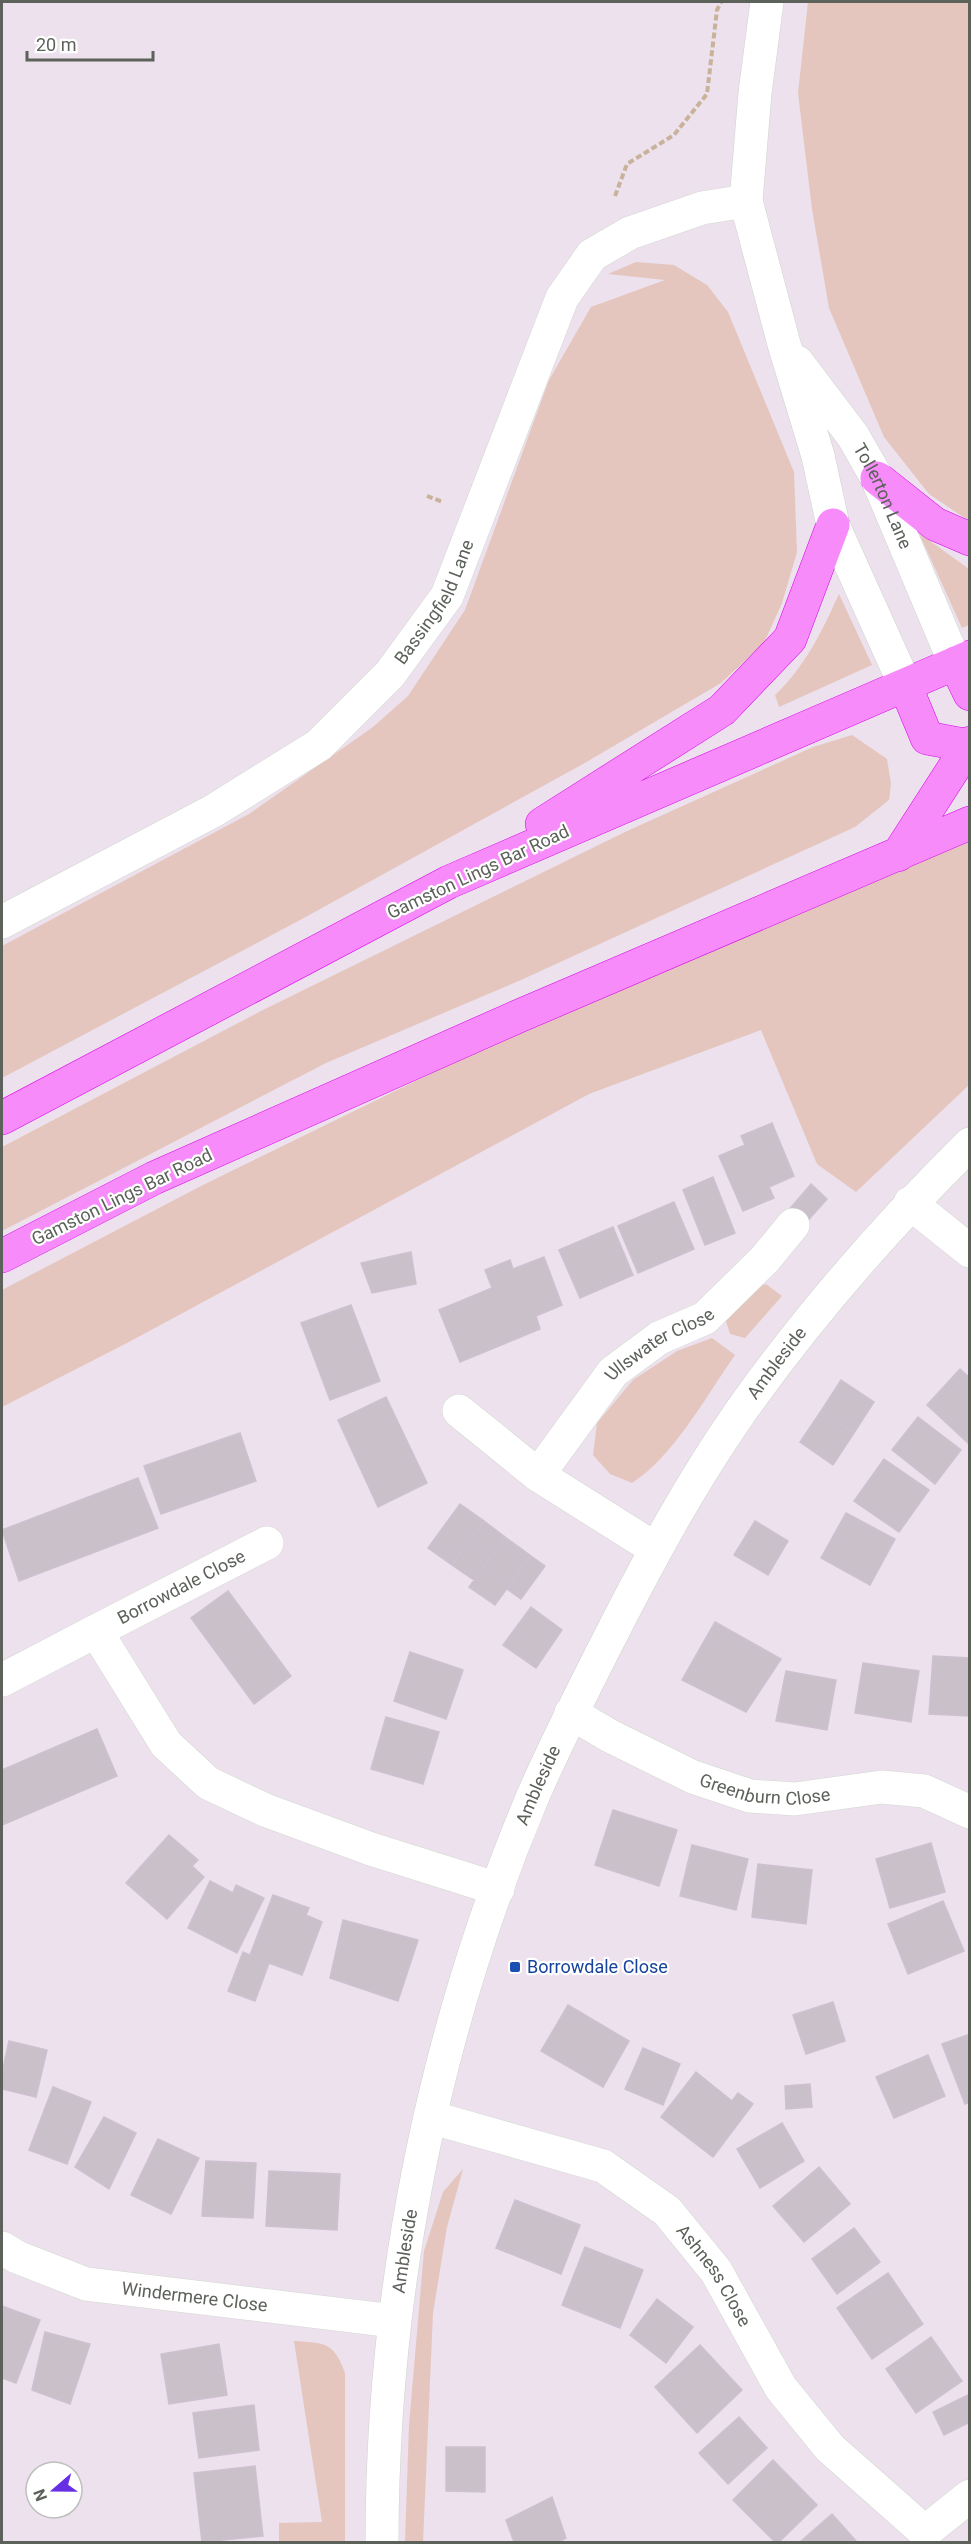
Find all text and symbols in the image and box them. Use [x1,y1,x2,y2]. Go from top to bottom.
scale bar [27,24,153,62]
text: 20 m [36,34,76,55]
street label: Tollerton Lane [849,439,917,552]
street label: Bassingfield Lane [390,537,478,668]
street label: Gamston Lings Bar Road [384,820,572,923]
street label: Gamston Lings Bar Road [28,1144,215,1249]
street label: Ullswater Close [600,1304,719,1384]
street label: Ambleside [742,1322,810,1403]
street label: Borrowdale Close [114,1545,249,1628]
street label: Ambleside [511,1742,565,1828]
street label: Greenburn Close [697,1769,832,1809]
place label: Borrowdale Close [527,1956,668,1977]
marker: Borrowdale Close [508,1960,522,1974]
street label: Ambleside [388,2207,421,2295]
street label: Ashness Close [672,2220,756,2330]
street label: Windermere Close [121,2277,269,2316]
north arrow [24,2460,84,2520]
text: N [30,2486,51,2504]

